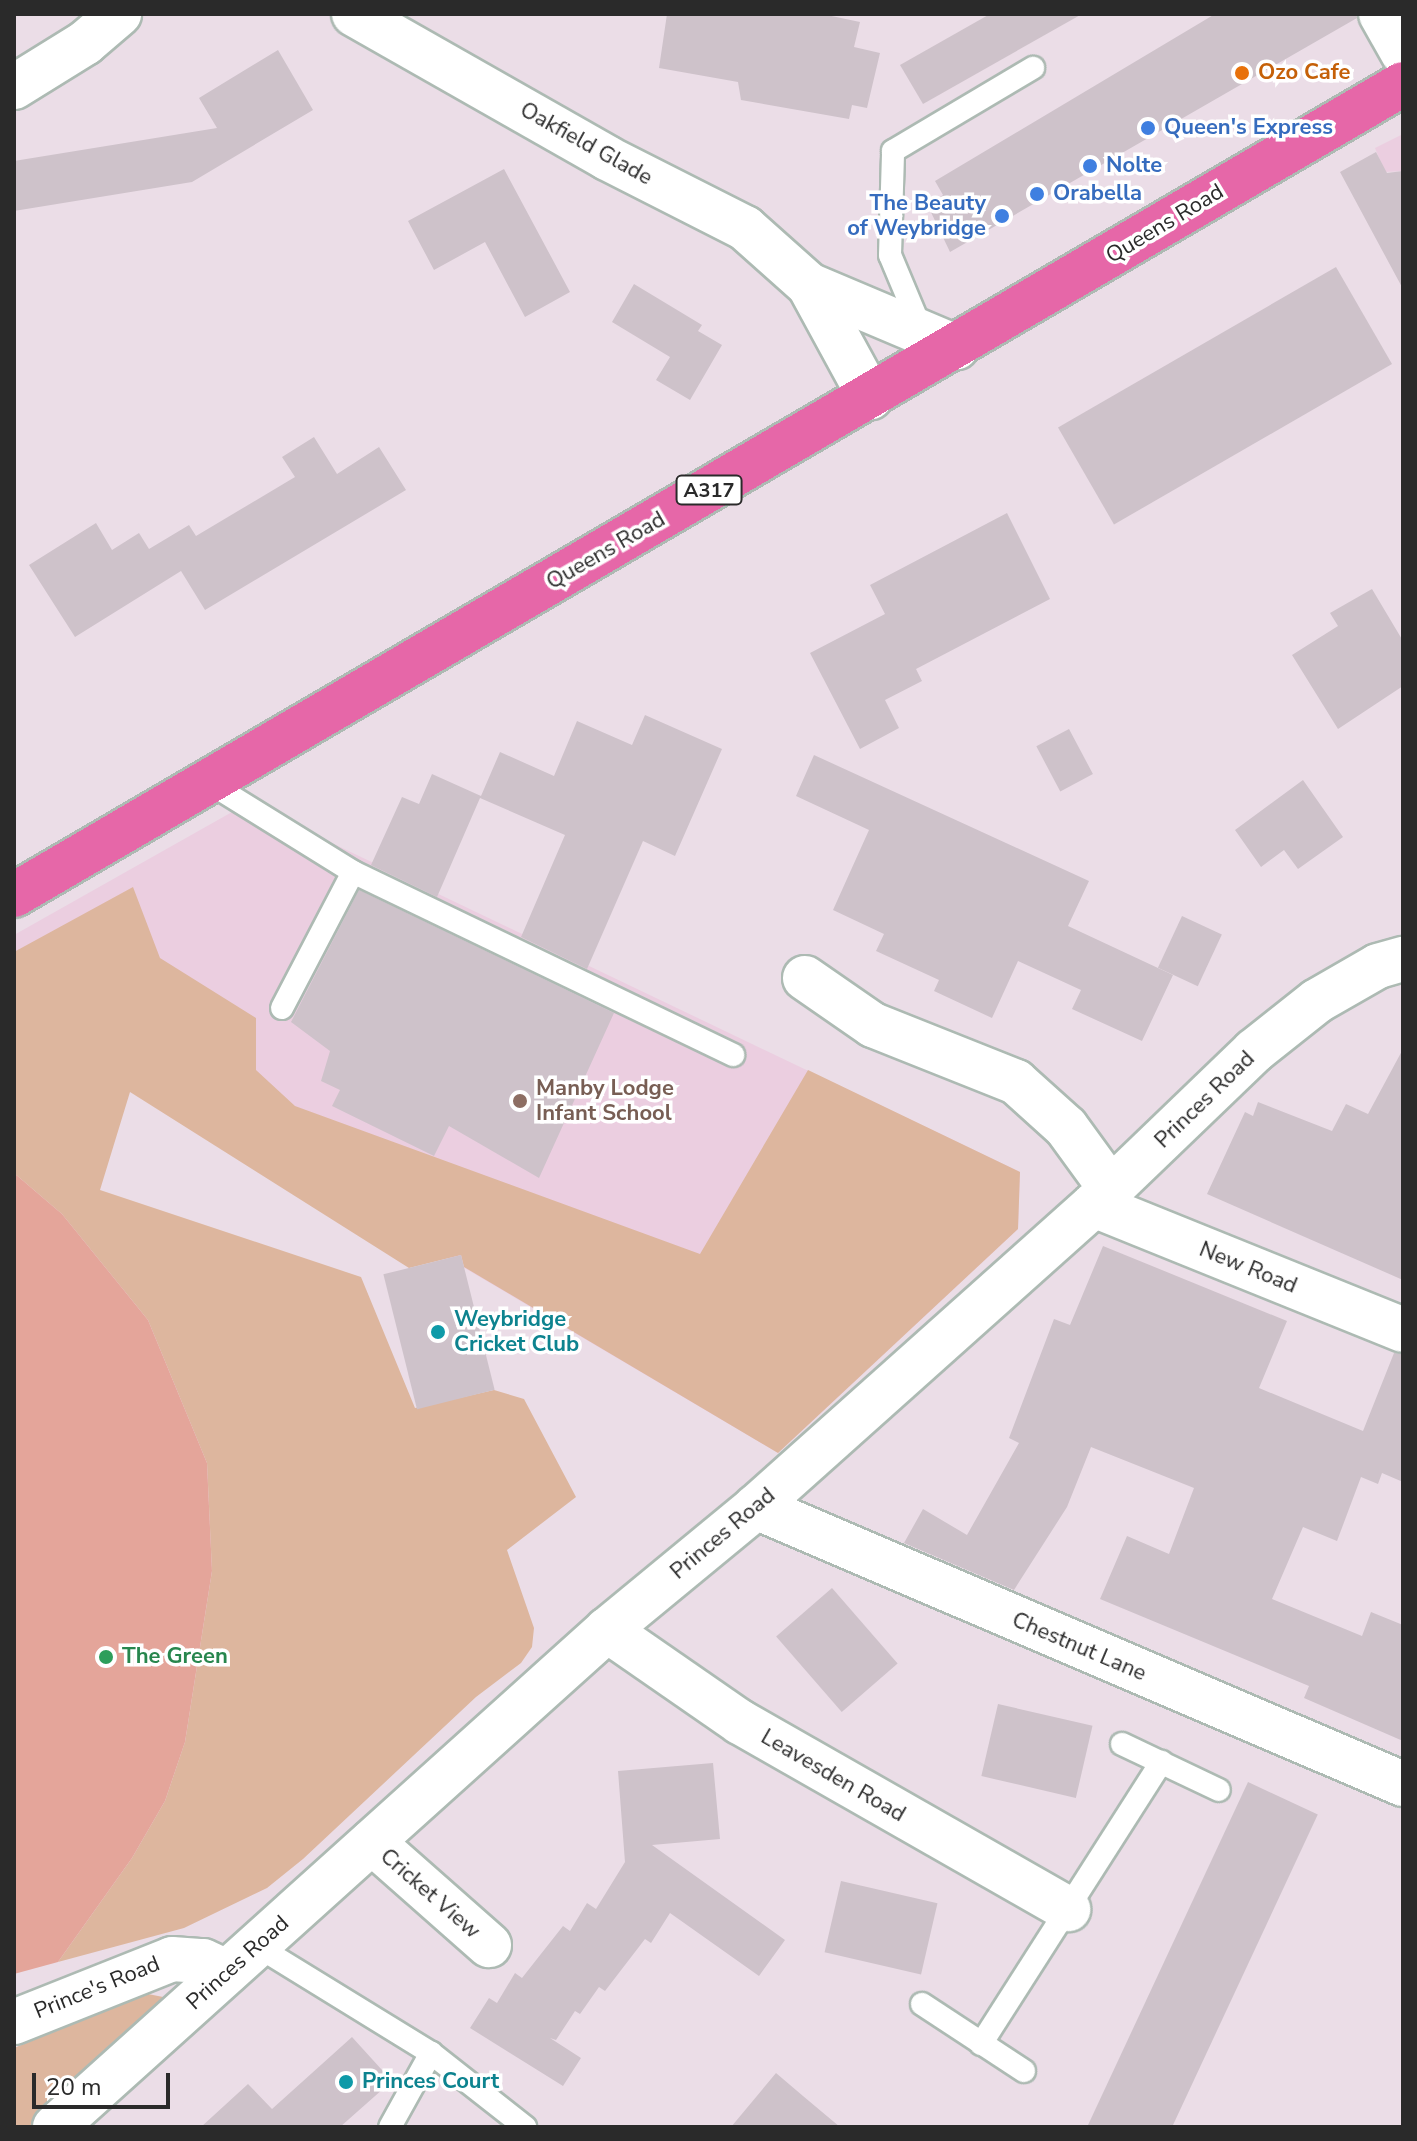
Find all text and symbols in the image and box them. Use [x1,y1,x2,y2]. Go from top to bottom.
place label: Ozo Cafe [1258,60,1350,86]
marker: Ozo Cafe [1233,64,1251,82]
street label: Oakfield Glade [515,97,657,191]
place label: Queen's Express [1164,115,1333,141]
marker: Queen's Express [1139,119,1157,137]
place label: Nolte [1106,153,1162,179]
marker: Nolte [1081,157,1099,175]
street label: Queens Road [1101,179,1229,269]
place label: Orabella [1053,181,1142,207]
marker: Orabella [1028,185,1046,203]
place label: The Beauty of Weybridge [847,190,986,242]
marker: The Beauty of Weybridge [993,207,1011,225]
road number: A317 [675,474,743,506]
street label: Queens Road [542,506,670,596]
street label: Princes Road [1150,1046,1260,1154]
place label: Manby Lodge Infant School [536,1075,674,1126]
marker: Manby Lodge Infant School [511,1092,529,1110]
street label: New Road [1195,1236,1301,1300]
place label: Weybridge Cricket Club [454,1306,579,1358]
marker: Weybridge Cricket Club [429,1323,447,1341]
street label: Princes Road [665,1483,781,1585]
street label: Chestnut Lane [1008,1607,1150,1687]
place label: The Green [122,1644,228,1670]
marker: The Green [97,1648,115,1666]
street label: Leavesden Road [756,1724,910,1828]
street label: Cricket View [375,1843,485,1945]
street label: Princes Road [182,1910,294,2016]
street label: Prince's Road [30,1951,164,2025]
scale bar [36,2057,174,2107]
place label: Princes Court [362,2069,499,2095]
text: 20 m [46,2071,102,2103]
marker: Princes Court [337,2073,355,2091]

